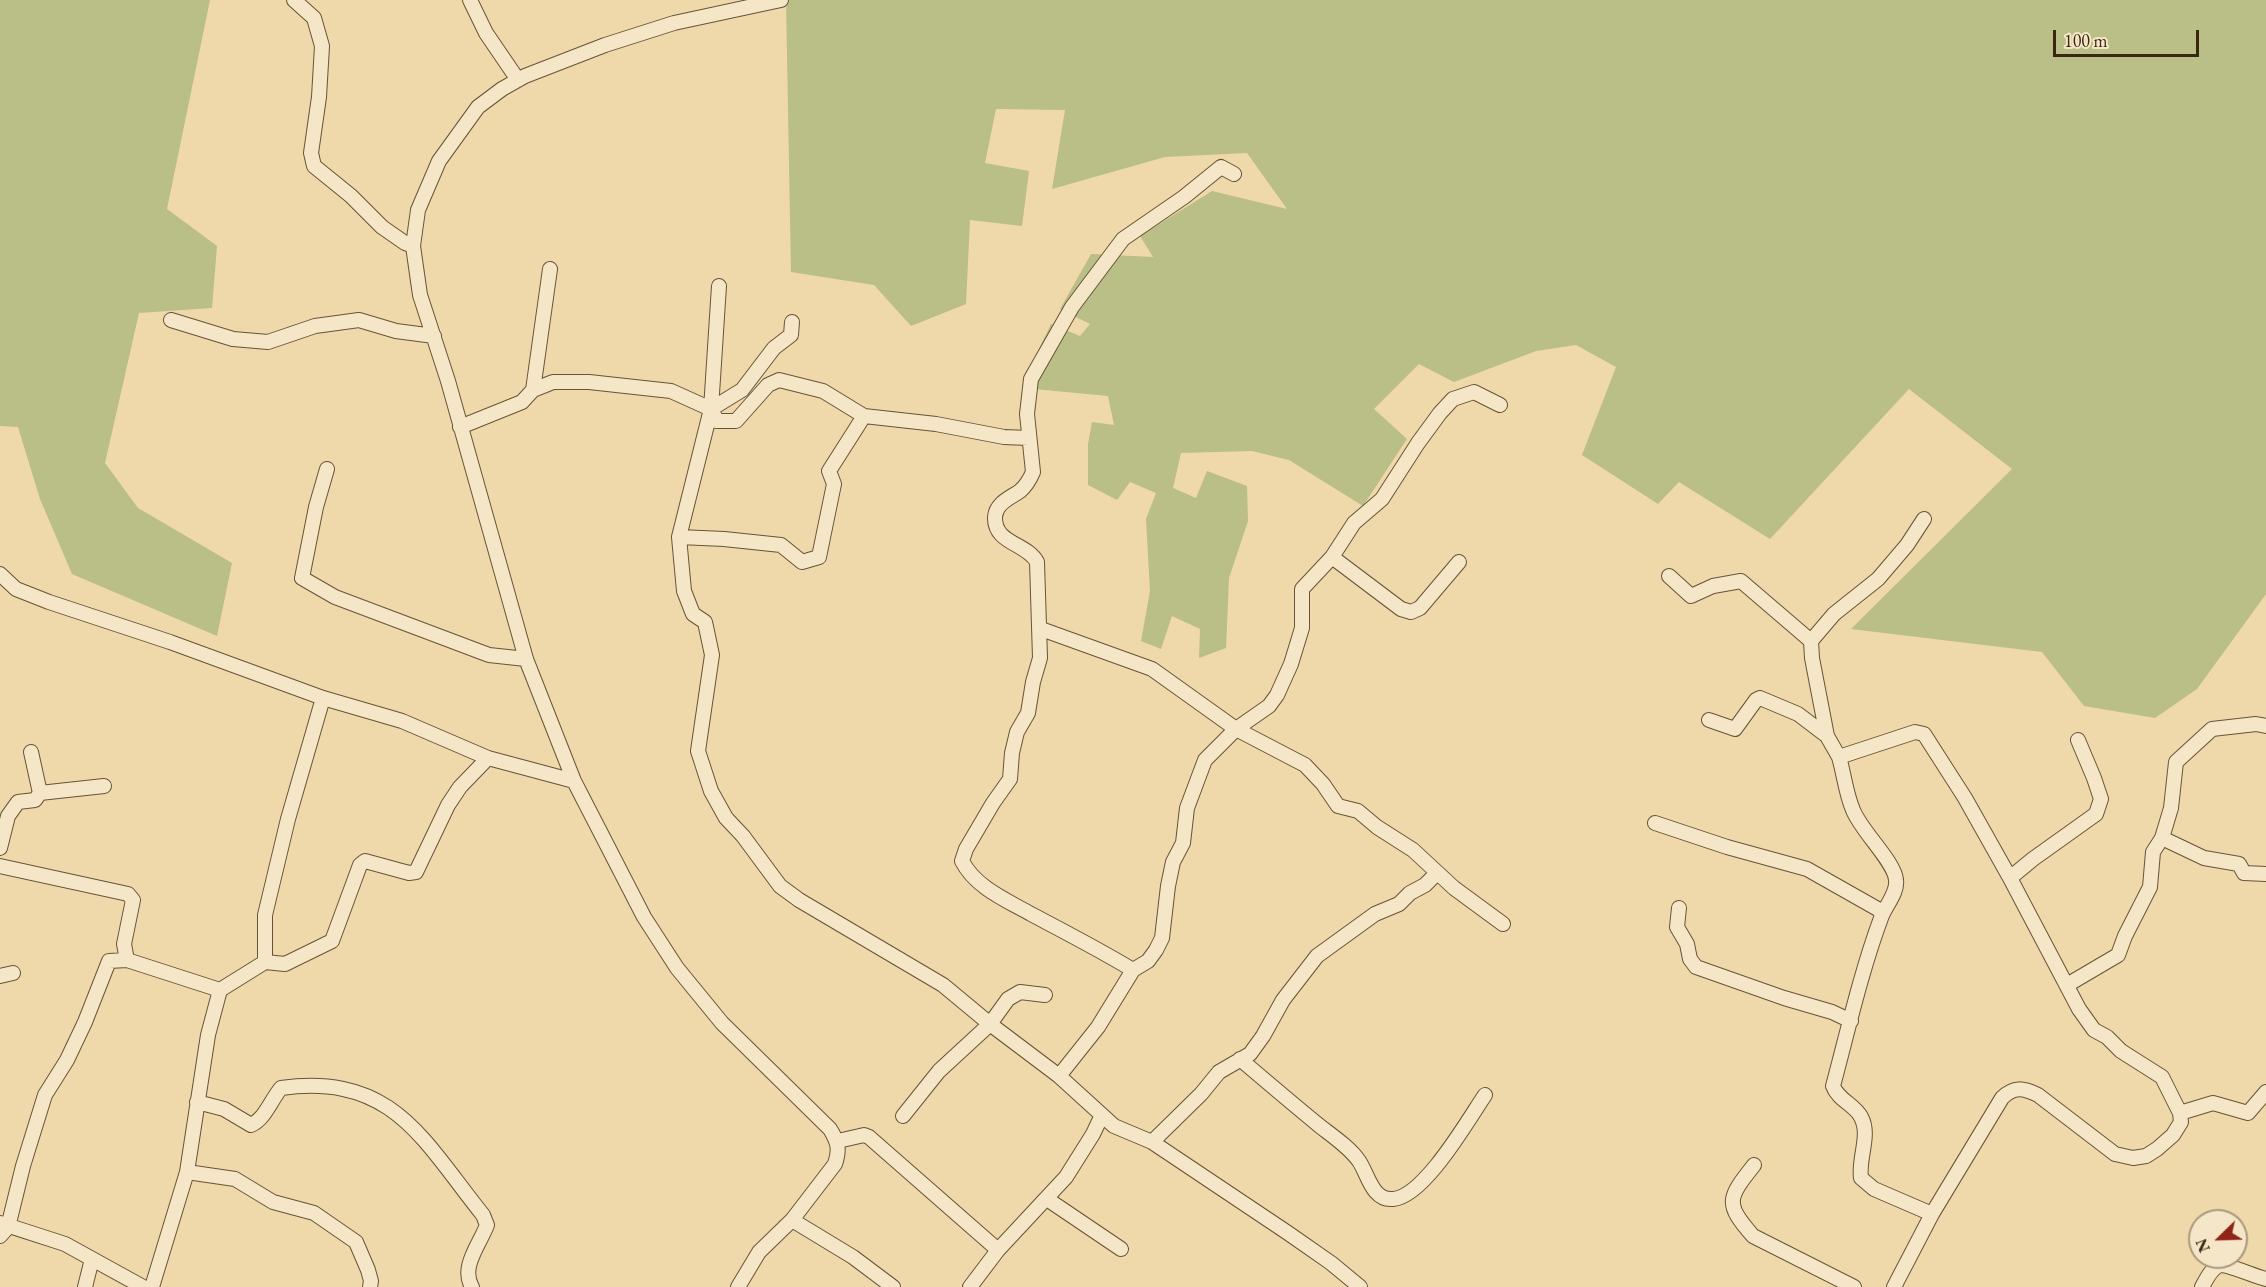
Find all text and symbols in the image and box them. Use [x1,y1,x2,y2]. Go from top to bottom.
scale bar [2056,18,2202,56]
text: 100 m [2064,29,2108,52]
north arrow [2188,1209,2248,1269]
text: N [2191,1235,2215,1256]

